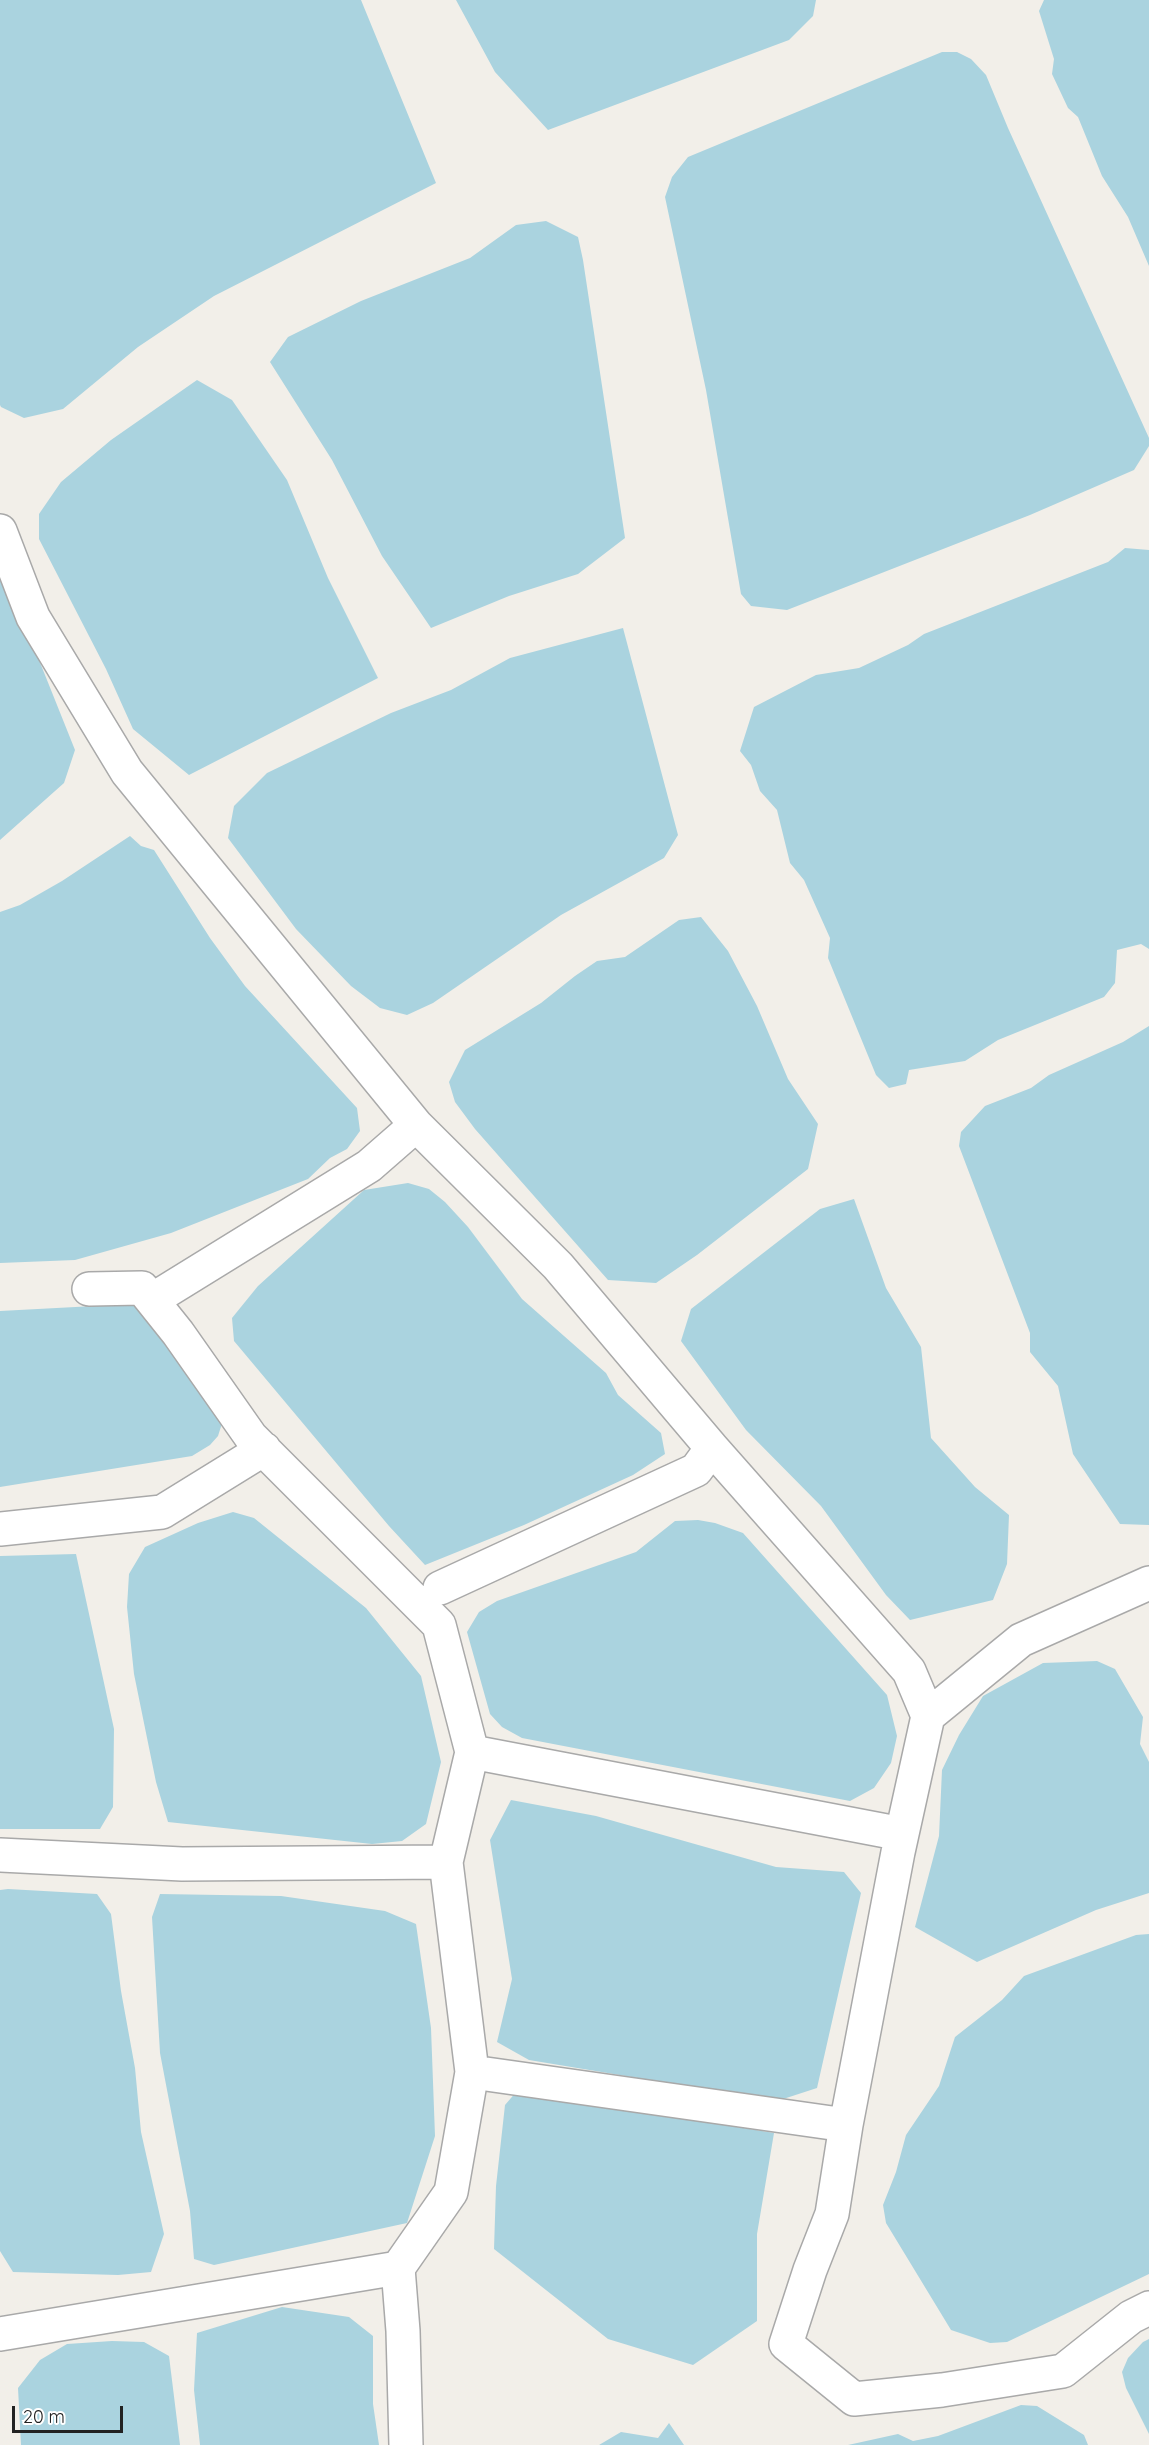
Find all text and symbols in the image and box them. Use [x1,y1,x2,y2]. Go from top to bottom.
scale bar [15,2394,126,2432]
text: 20 m [23,2405,65,2428]

